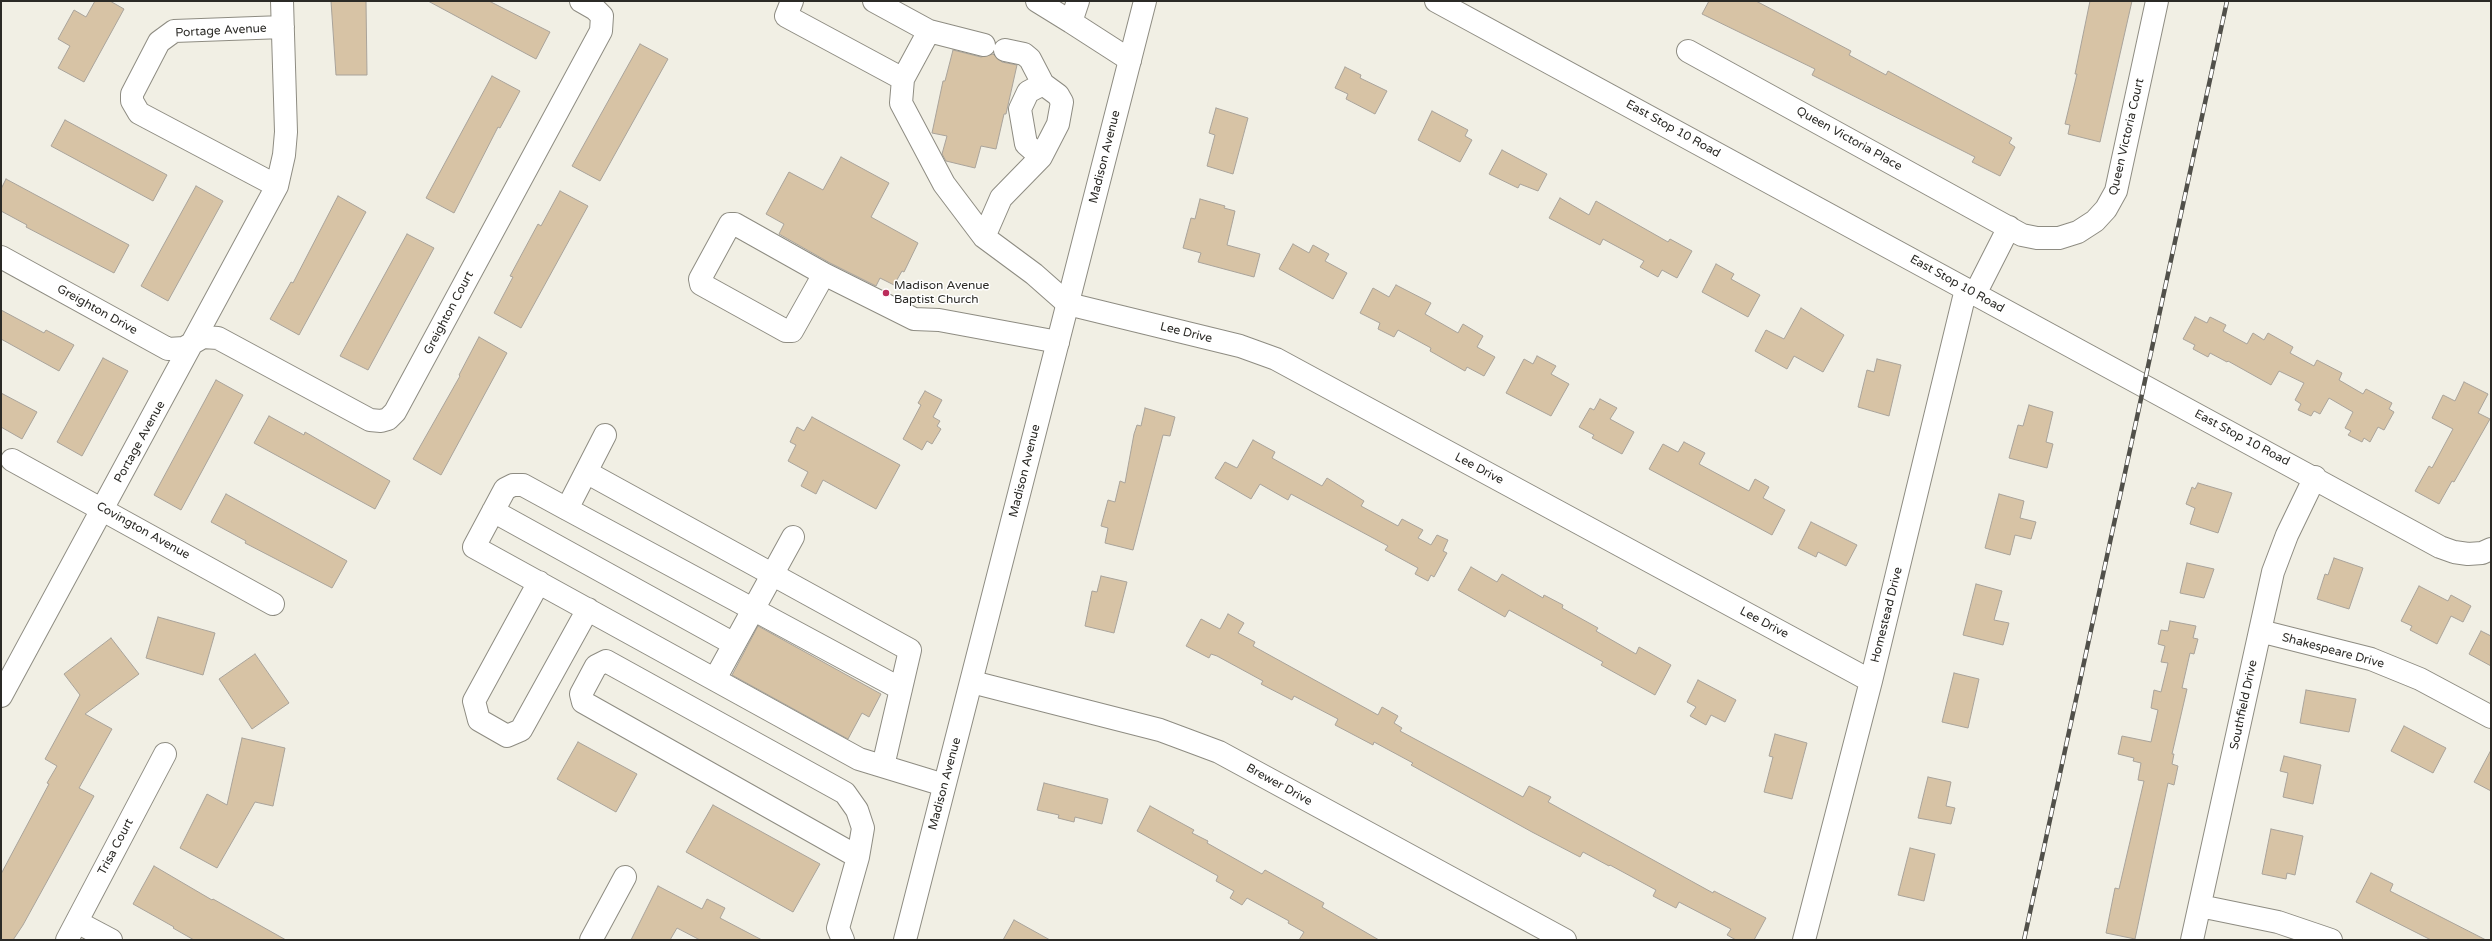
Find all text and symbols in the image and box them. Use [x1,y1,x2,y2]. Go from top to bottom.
street label: Portage Avenue [175,21,267,41]
street label: Queen Victoria Court [2107,77,2147,197]
street label: East Stop 10 Road [1623,97,1723,161]
street label: Queen Victoria Place [1794,104,1904,174]
street label: Madison Avenue [1086,109,1124,205]
street label: East Stop 10 Road [1907,252,2007,316]
street label: Greighton Court [421,269,477,357]
place label: Madison Avenue Baptist Church [894,279,989,307]
street label: Greighton Drive [54,282,140,338]
marker: Madison Avenue Baptist Church [881,288,891,298]
street label: Lee Drive [1158,320,1214,346]
street label: Portage Avenue [112,398,168,486]
street label: East Stop 10 Road [2192,407,2292,469]
street label: Madison Avenue [1006,423,1044,519]
street label: Lee Drive [1452,450,1506,488]
street label: Covington Avenue [94,499,192,563]
street label: Homestead Drive [1868,566,1906,664]
street label: Lee Drive [1737,604,1791,642]
street label: Shakespeare Drive [2280,630,2386,672]
street label: Southfield Drive [2227,659,2261,751]
street label: Madison Avenue [926,736,964,832]
street label: Brewer Drive [1244,761,1314,809]
street label: Trisa Court [95,816,137,878]

